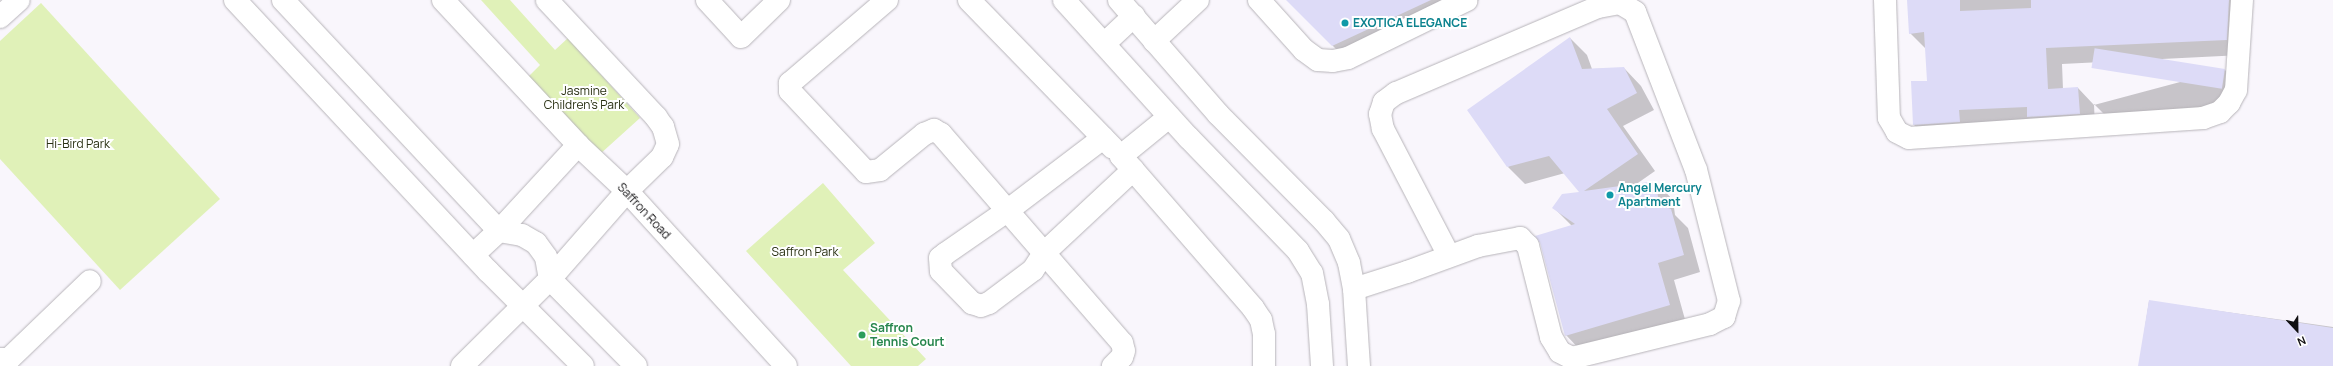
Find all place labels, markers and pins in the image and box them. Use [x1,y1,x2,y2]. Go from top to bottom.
place label: EXOTICA ELEGANCE [1353,16,1467,30]
marker: EXOTICA ELEGANCE [1340,18,1350,28]
place label: Angel Mercury Apartment [1618,181,1702,209]
marker: Angel Mercury Apartment [1605,190,1615,200]
place label: Saffron Tennis Court [870,321,944,349]
marker: Saffron Tennis Court [857,330,867,340]

